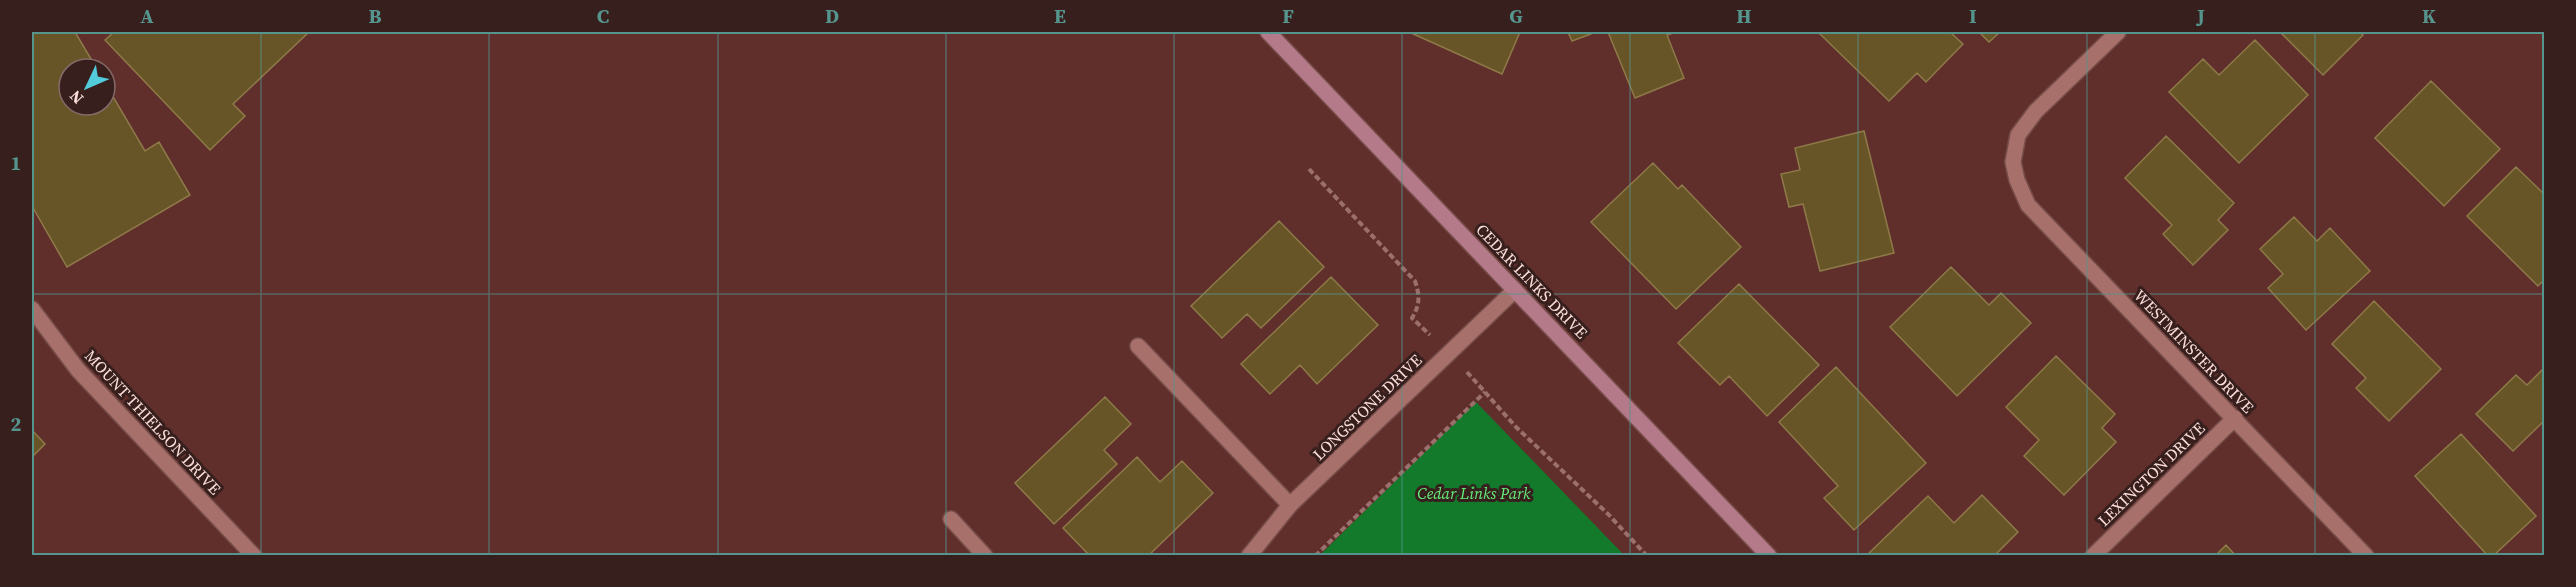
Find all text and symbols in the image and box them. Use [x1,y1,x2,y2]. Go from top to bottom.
text: A [140,2,154,30]
text: B [368,2,382,30]
text: C [597,2,609,30]
text: D [825,2,839,30]
text: E [1054,2,1066,30]
text: F [1282,2,1294,30]
text: G [1509,2,1523,30]
text: H [1736,2,1752,30]
text: I [1969,2,1977,30]
text: J [2195,2,2205,30]
text: K [2422,2,2436,30]
north arrow [57,57,117,117]
text: N [64,85,88,109]
text: 1 [11,149,21,177]
street label: CEDAR LINKS DRIVE [1471,219,1593,343]
street label: WESTMINSTER DRIVE [2129,284,2259,418]
street label: MOUNT THIELSON DRIVE [80,345,226,499]
street label: LONGSTONE DRIVE [1308,349,1427,465]
text: 2 [11,410,22,438]
street label: LEXINGTON DRIVE [2093,417,2210,531]
park label: Cedar Links Park [1417,482,1531,504]

